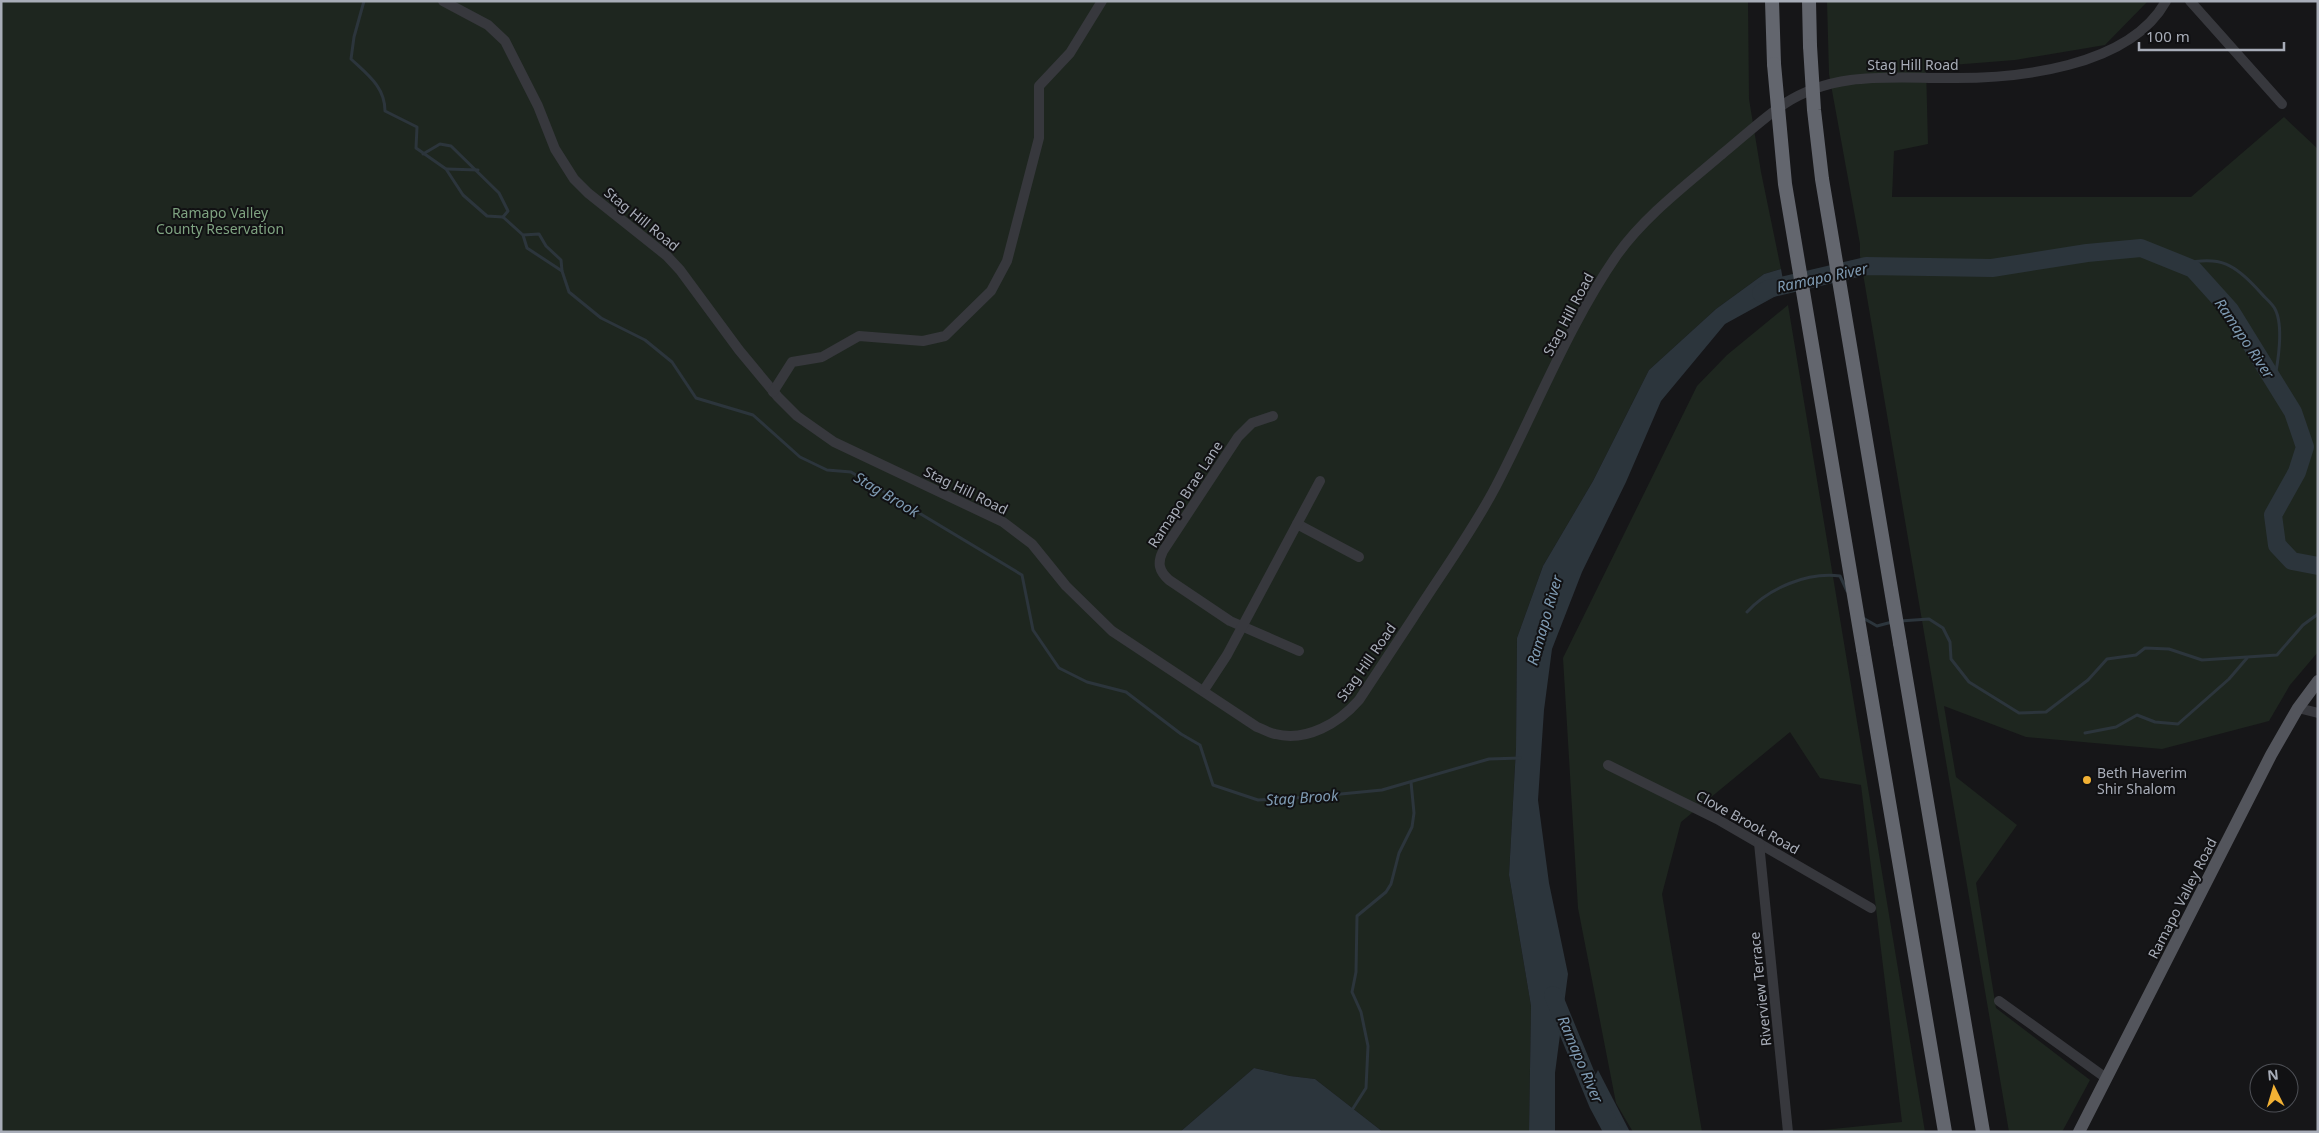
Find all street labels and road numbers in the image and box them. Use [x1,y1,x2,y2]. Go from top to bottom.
street label: Stag Hill Road [1867,55,1959,74]
street label: Stag Hill Road [601,183,683,255]
street label: Stag Hill Road [1538,269,1598,359]
street label: Ramapo Brae Lane [1143,437,1227,551]
street label: Stag Hill Road [921,461,1011,519]
street label: Stag Hill Road [1332,619,1400,705]
street label: Clove Brook Road [1693,786,1803,858]
street label: Ramapo Valley Road [2143,834,2221,962]
street label: Riverview Terrace [1745,931,1775,1047]

